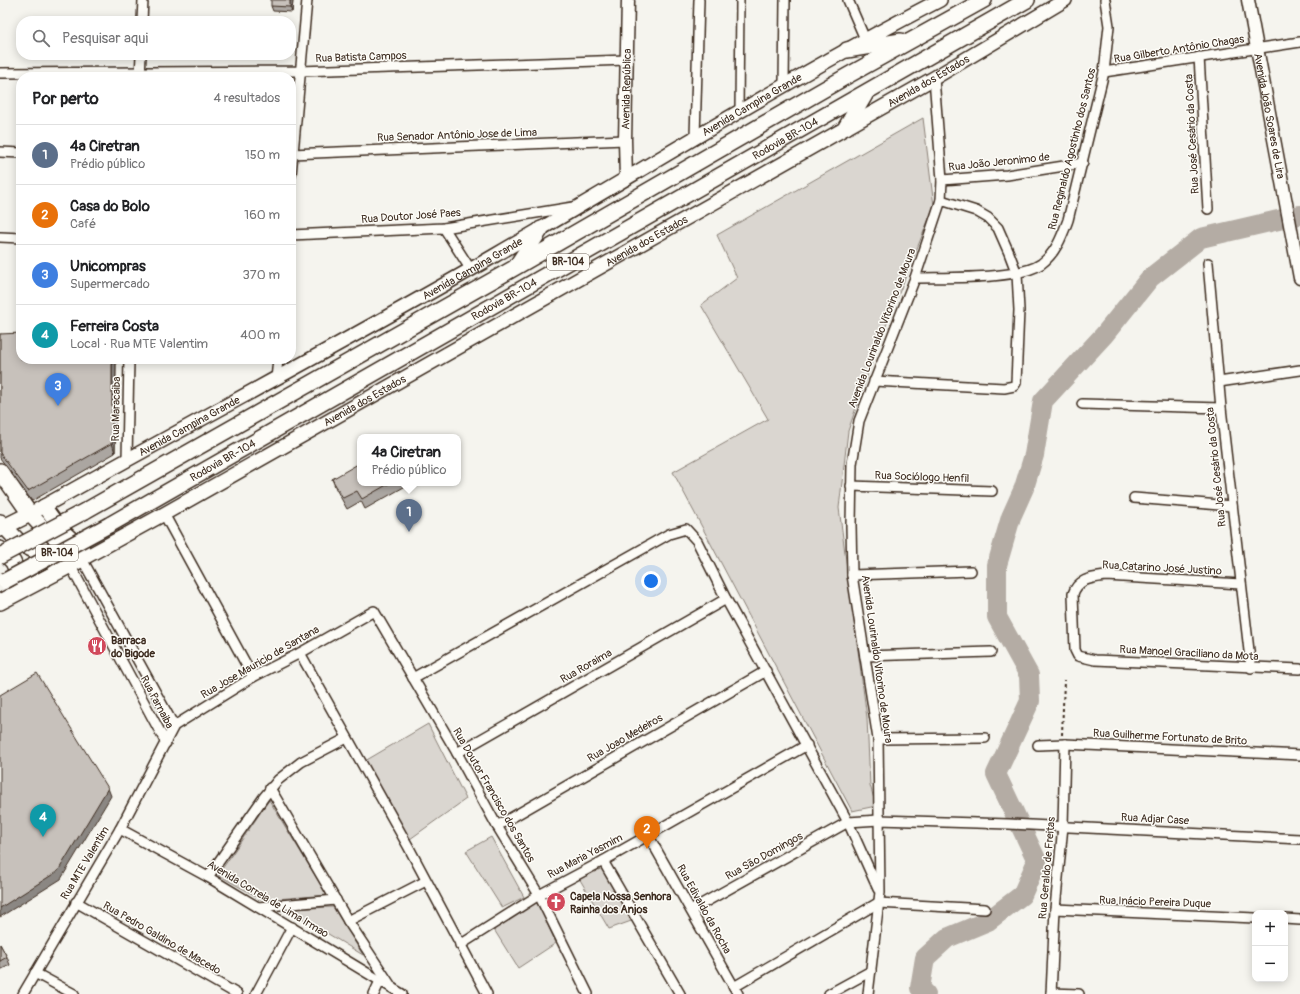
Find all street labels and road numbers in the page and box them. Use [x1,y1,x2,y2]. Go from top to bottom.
street label: Rua Gilberto Antônio Chagas [1113,32,1245,66]
street label: Avenida República [619,48,633,130]
street label: Rua Batista Campos [315,49,407,65]
street label: Avenida dos Estados [885,52,972,110]
street label: Avenida João Soares de Lira [1252,52,1288,180]
street label: Rua Reginaldo Agostinho dos Santos [1046,67,1098,231]
street label: Avenida Campina Grande [700,70,805,139]
street label: Rua José Cesário da Costa [1182,74,1202,194]
street label: Rodovia BR-104 [750,114,821,162]
street label: Rua Senador Antônio Jose de Lima [377,126,537,144]
street label: Rua João Jeronimo de [948,150,1051,174]
street label: Rua Doutor José Paes [361,206,461,226]
street label: Avenida dos Estados [603,212,690,269]
street label: Avenida Campina Grande [420,234,525,302]
street label: Avenida Lourinaldo Vitorino de Moura [846,246,918,410]
road number: BR-104 [547,254,589,270]
street label: Rodovia BR-104 [469,275,540,323]
street label: Avenida dos Estados [321,372,408,429]
street label: Rua Maracaiba [109,377,123,441]
street label: Avenida Campina Grande [136,393,243,459]
street label: Rua José Cesário da Costa [1203,407,1229,527]
street label: Rodovia BR-104 [188,436,258,484]
street label: Rua Sociólogo Henfil [874,469,970,485]
road number: BR-104 [36,545,78,561]
street label: Rua Catarino José Justino [1102,558,1222,578]
street label: Avenida Lourinaldo Vitorino de Moura [859,574,895,744]
street label: Rua Jose Mauricio de Santana [198,623,322,701]
street label: Rua Manoel Graciliano da Mota [1119,643,1259,663]
street label: Rua Roraima [558,646,614,686]
street label: Rua Parnaiba [138,673,176,731]
street label: Rua Joao Medeiros [585,711,665,765]
street label: Rua Doutor Francisco dos Santos [450,725,538,865]
street label: Rua Guilherme Fortunato de Brito [1093,726,1247,748]
street label: Rua Adjar Case [1121,811,1190,827]
street label: Rua Geraldo de Freitas [1036,816,1058,920]
street label: Rua MTE Valentim [58,824,112,902]
street label: Rua São Domingos [723,829,805,883]
street label: Rua Maria Yasmim [545,831,625,881]
street label: Avenida Correia de Lima Irmao [205,858,331,940]
street label: Rua Edivaldo da Rocha [674,862,734,956]
street label: Rua Inácio Pereira Duque [1099,894,1212,910]
street label: Rua Pedro Galdino de Macedo [101,899,223,977]

